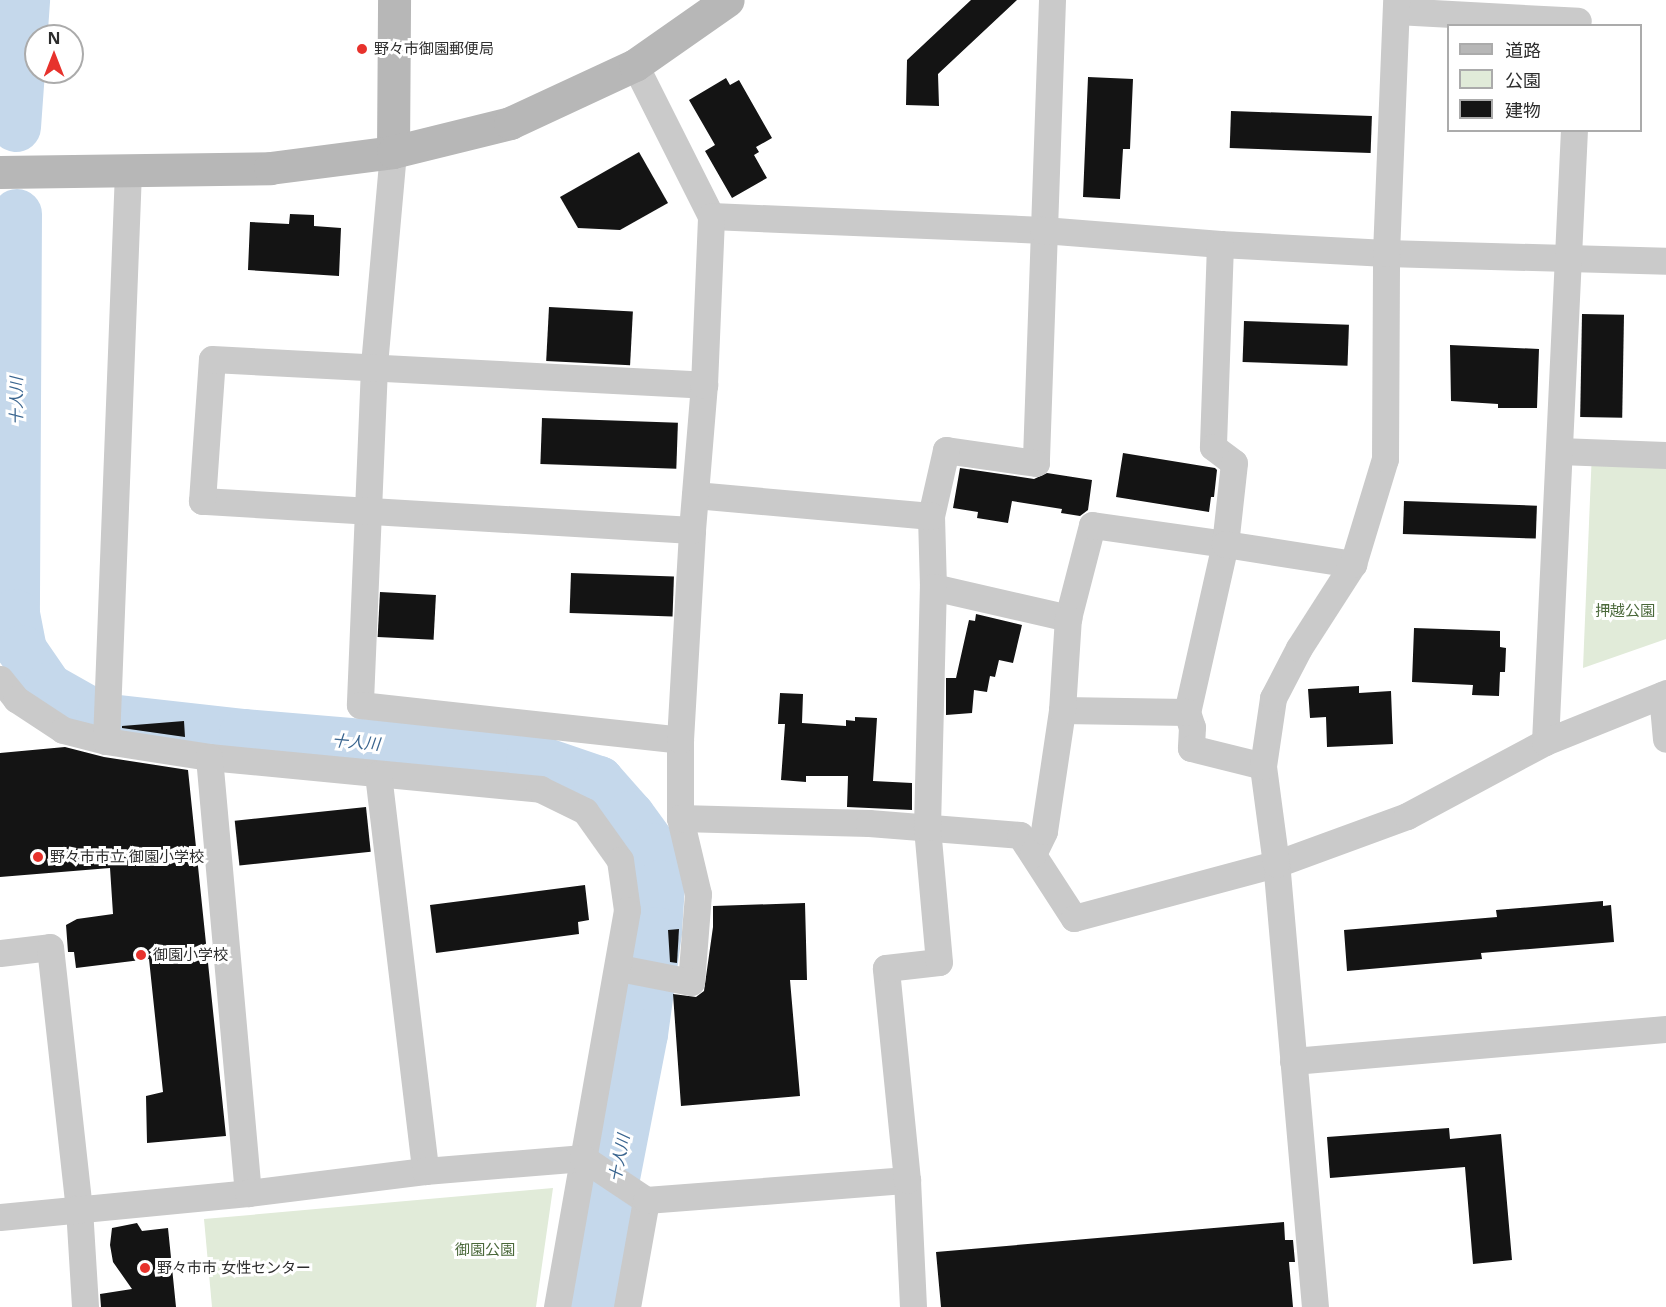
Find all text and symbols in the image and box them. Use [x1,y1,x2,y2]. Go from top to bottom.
north arrow [24,24,84,84]
legend [1447,24,1642,132]
text: N [47,27,61,49]
text: 道路 [1505,38,1541,62]
place label: 野々市御園郵便局 [374,40,494,58]
marker: 野々市御園郵便局 [355,42,369,56]
text: 公園 [1505,68,1541,92]
text: 建物 [1505,98,1541,122]
water label: 十人川 [6,377,26,425]
park label: 押越公園 [1595,602,1655,620]
water label: 十人川 [331,730,381,754]
place label: 野々市市立 御園小学校 [50,848,204,866]
marker: 野々市市立 御園小学校 [31,850,45,864]
place label: 御園小学校 [153,946,228,964]
marker: 御園小学校 [134,948,148,962]
water label: 十人川 [605,1133,633,1183]
park label: 御園公園 [455,1241,515,1259]
place label: 野々市市 女性センター [157,1259,311,1277]
marker: 野々市市 女性センター [138,1261,152,1275]

